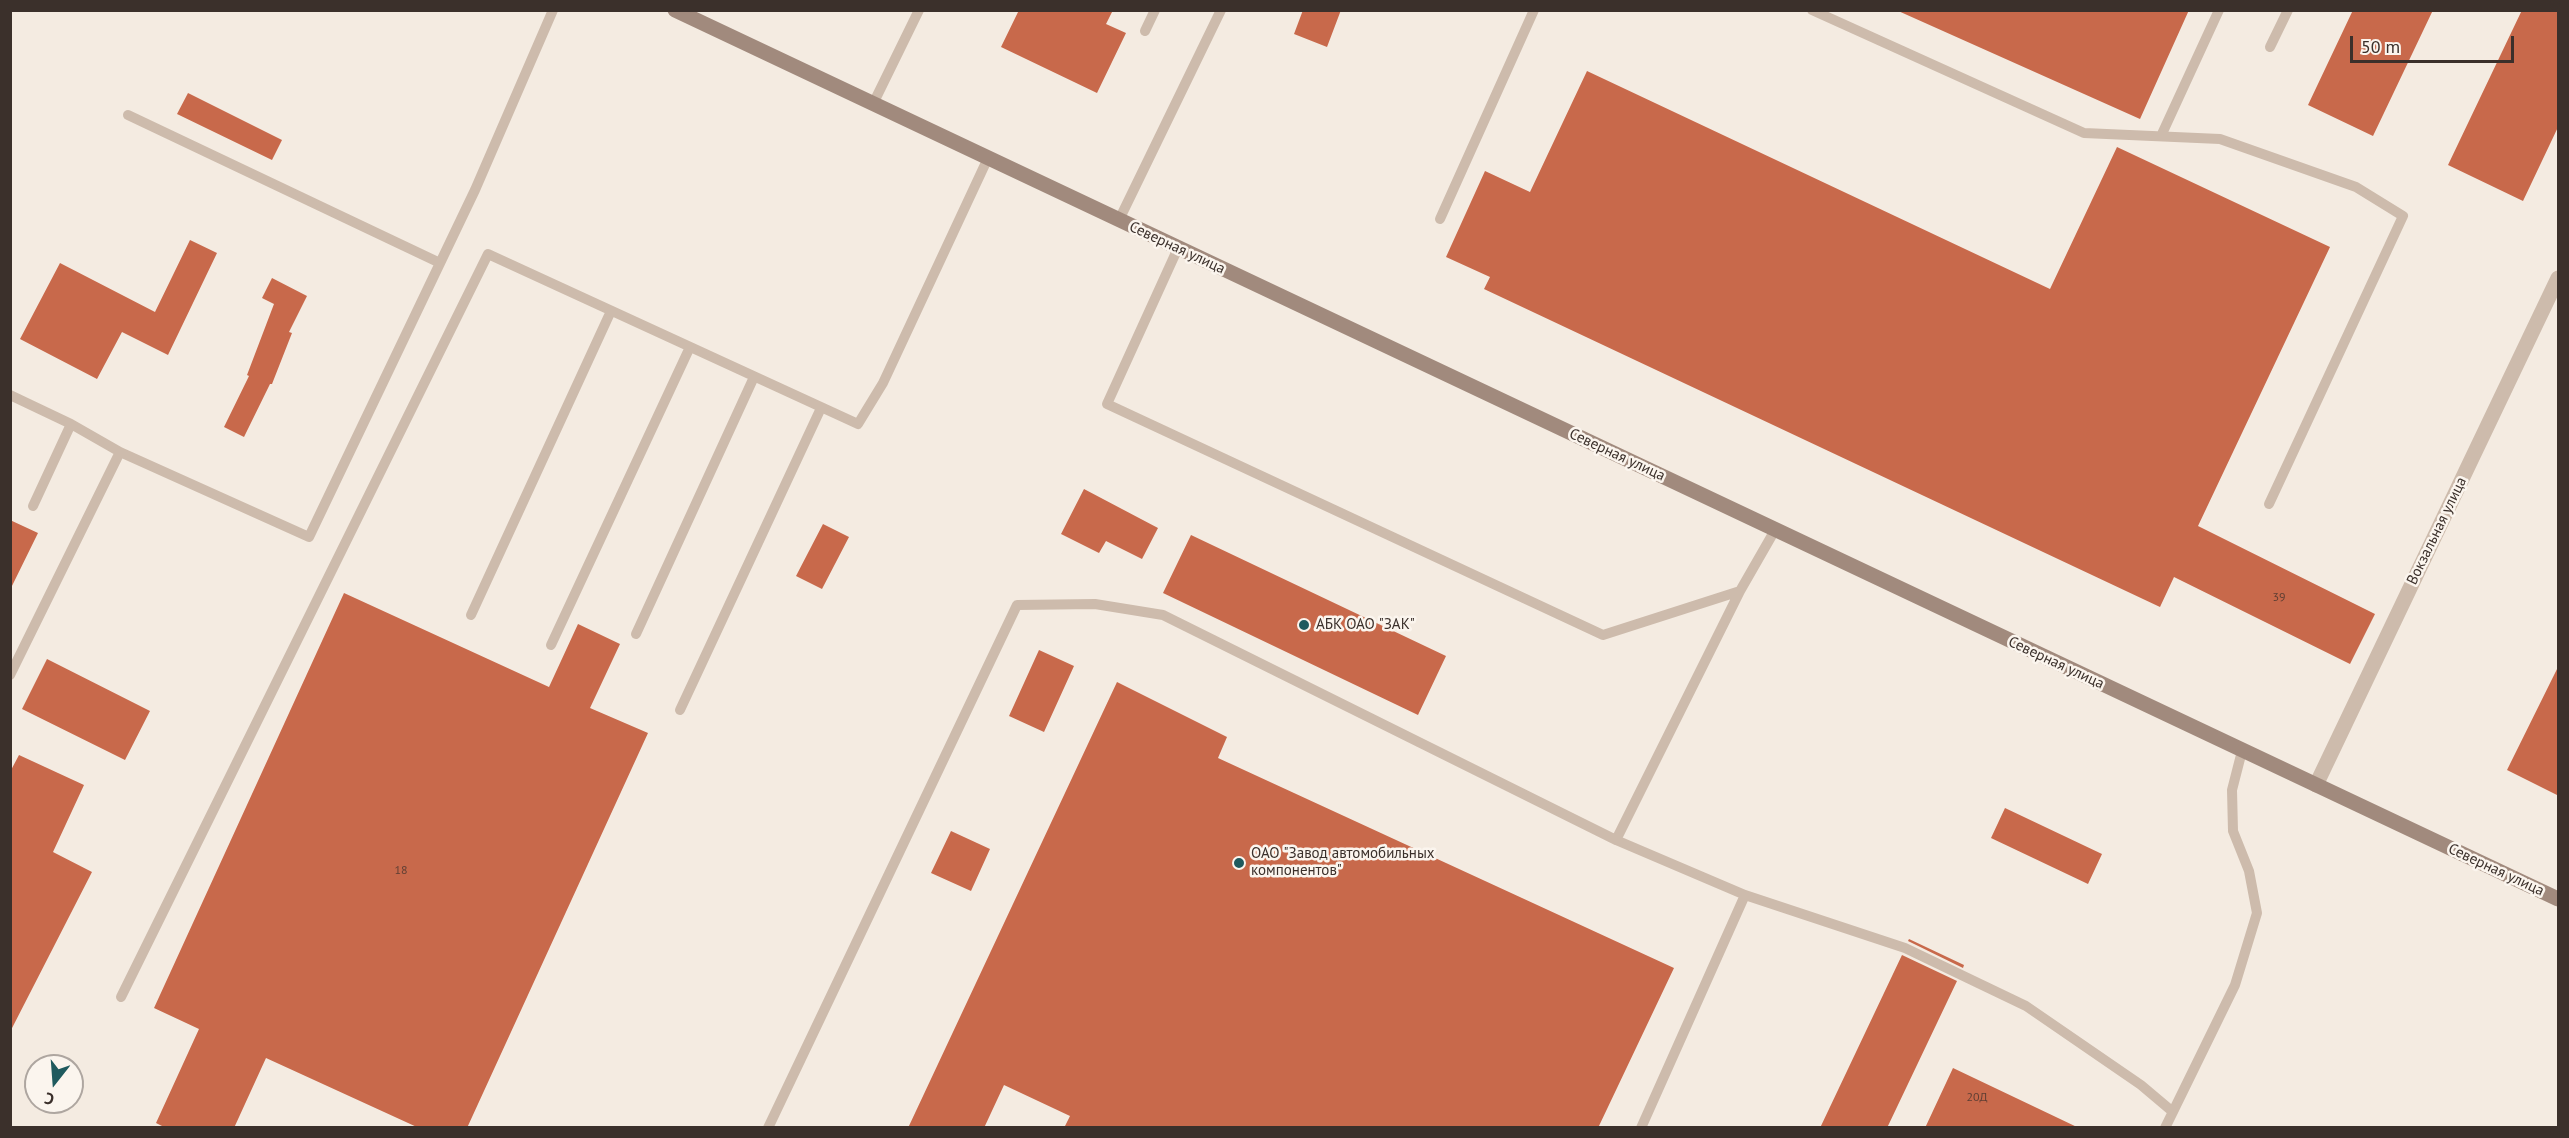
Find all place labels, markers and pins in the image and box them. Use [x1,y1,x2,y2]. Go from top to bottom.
place label: АБК ОАО "ЗАК" [1316,616,1415,634]
marker: АБК ОАО "ЗАК" [1297,618,1311,632]
place label: ОАО "Завод автомобильных компонентов" [1251,845,1435,880]
marker: ОАО "Завод автомобильных компонентов" [1232,856,1246,870]

